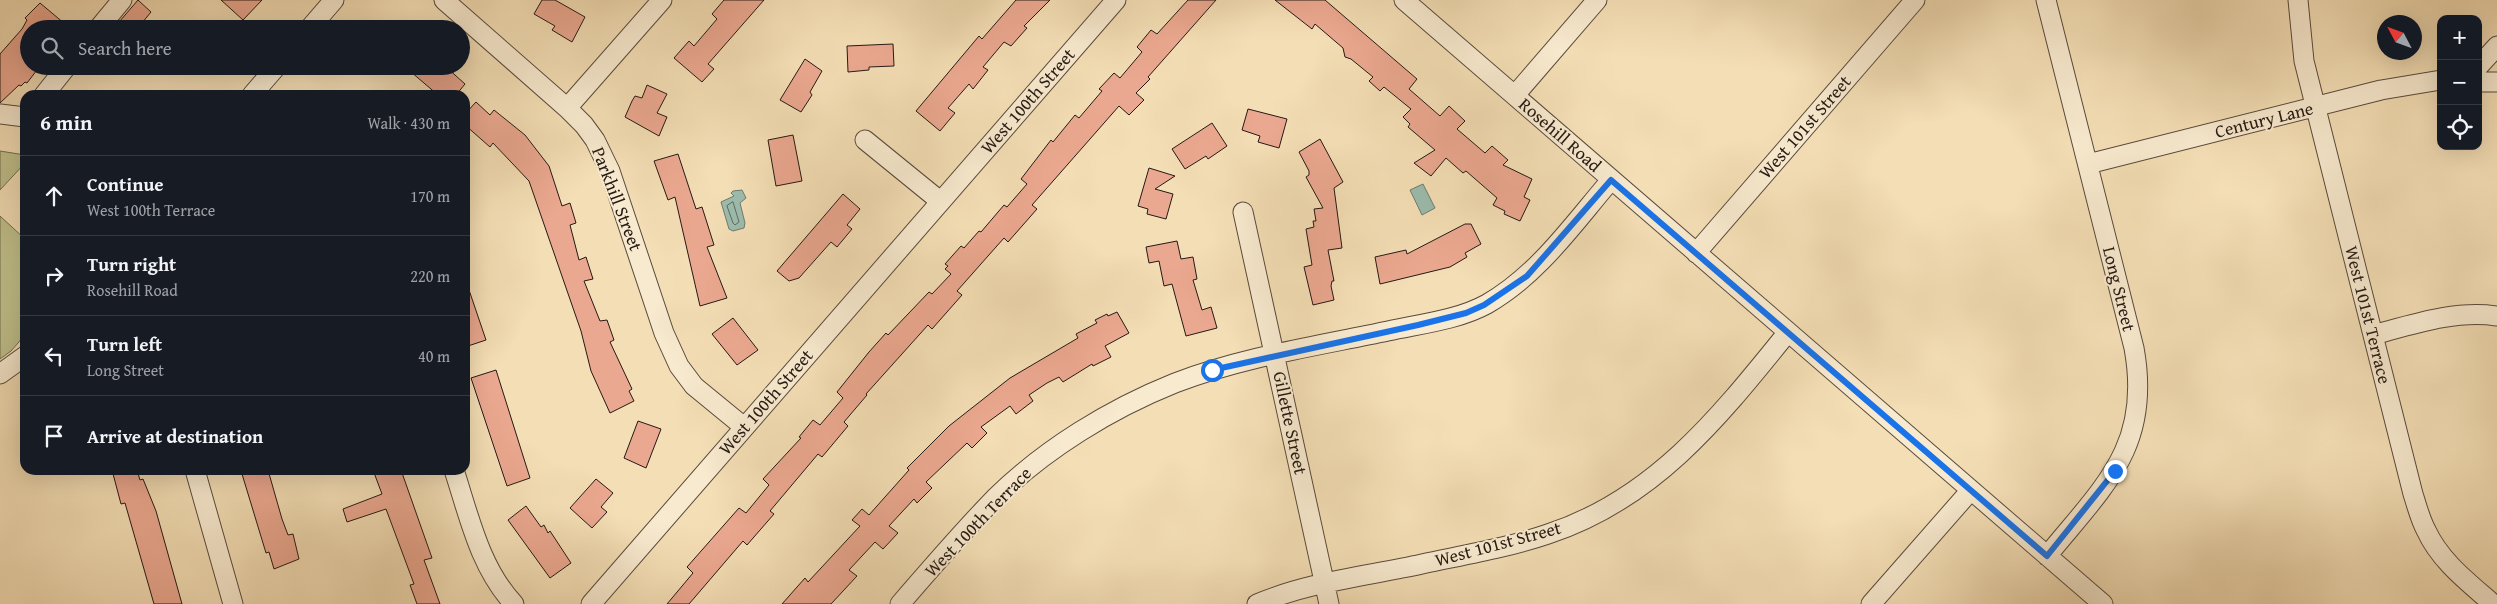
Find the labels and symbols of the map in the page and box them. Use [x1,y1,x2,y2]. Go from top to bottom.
north arrow [2377,15,2422,60]
street label: West 100th Street [974,41,1082,160]
street label: West 101st Street [1752,68,1858,184]
street label: Rosehill Road [1513,91,1608,179]
street label: Century Lane [2212,94,2316,145]
street label: Parkhill Street [585,143,650,255]
street label: West 101st Terrace [2338,243,2399,387]
street label: Long Street [2096,244,2143,335]
street label: West 100th Street [712,342,820,461]
route start [1201,359,1224,382]
street label: Gillette Street [1266,369,1315,478]
street label: West 100th Terrace [918,460,1037,583]
route end [2104,460,2127,483]
street label: West 101st Street [1432,514,1565,573]

